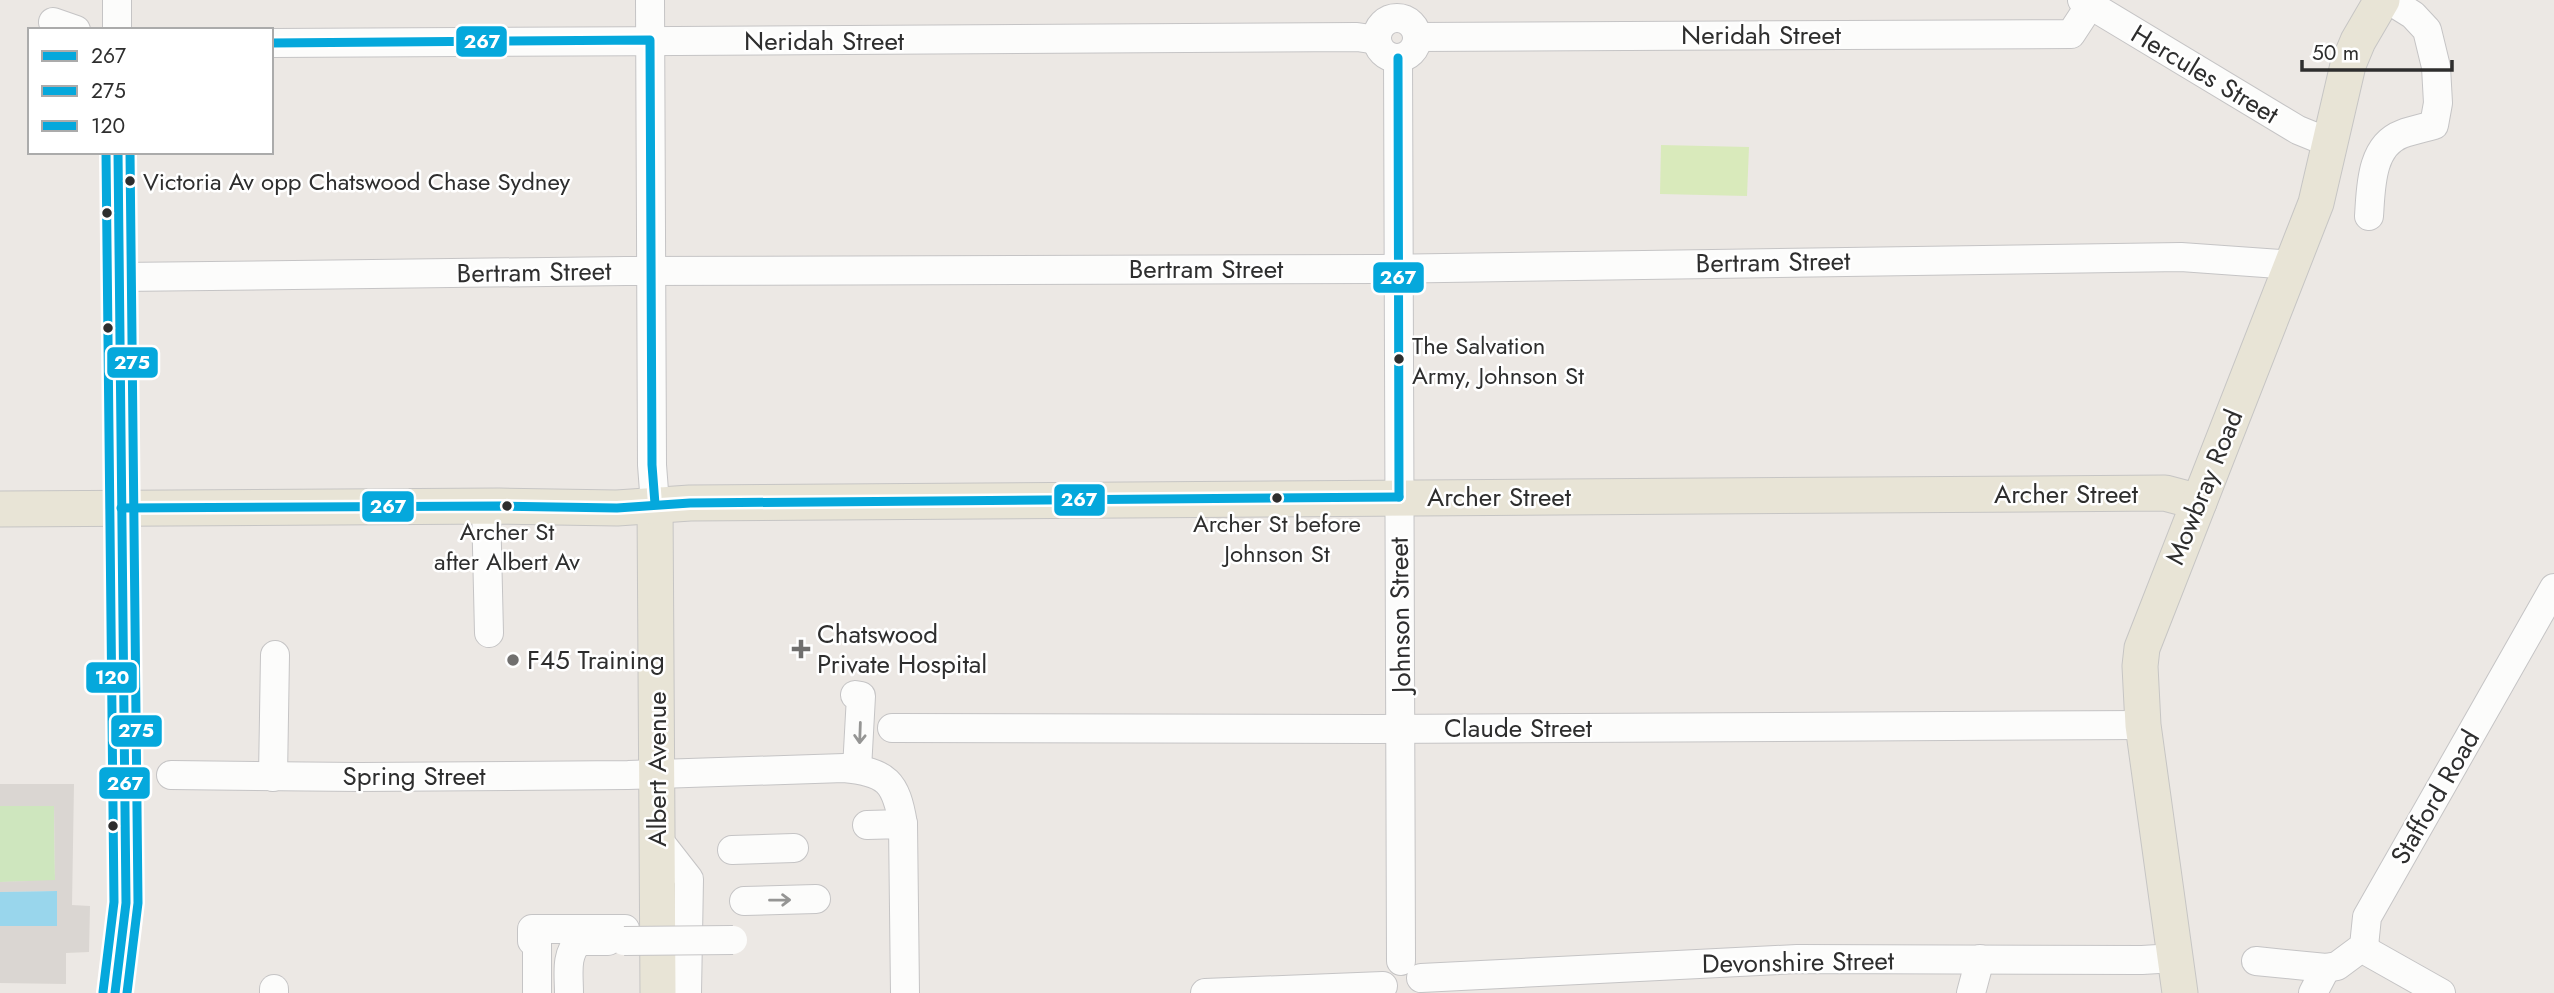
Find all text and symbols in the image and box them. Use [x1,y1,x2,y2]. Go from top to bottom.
street label: Hercules Street [2124,15,2287,133]
street label: Neridah Street [1681,16,1842,54]
street label: Neridah Street [744,22,905,60]
line badge: 267 [455,25,508,58]
legend [28,28,273,154]
text: 267 [464,28,501,55]
scale bar [2302,28,2452,72]
text: 50 m [2312,38,2359,68]
text: 267 [91,41,126,71]
text: 275 [91,76,126,106]
text: 120 [91,111,125,141]
place label: Victoria Av opp Chatswood Chase Sydney [143,164,570,199]
marker: Victoria Av opp Chatswood Chase Sydney [123,174,137,188]
unlabelled marker [100,206,114,220]
street label: Bertram Street [1695,242,1851,282]
street label: Bertram Street [1129,250,1284,288]
street label: Bertram Street [456,252,612,292]
line badge: 267 [1372,261,1425,294]
text: 267 [1380,264,1417,291]
unlabelled marker [101,321,115,335]
place label: The Salvation Army, Johnson St [1412,328,1584,393]
line badge: 275 [106,346,159,379]
text: 275 [114,349,150,376]
marker: The Salvation Army, Johnson St [1392,352,1406,366]
street label: Mowbray Road [2156,404,2252,570]
street label: Archer Street [1994,475,2139,513]
street label: Archer Street [1427,478,1572,516]
line badge: 267 [1053,483,1106,517]
text: 267 [1061,486,1098,513]
line badge: 267 [361,490,415,523]
marker: Archer St before Johnson St [1270,491,1284,505]
text: 267 [370,493,407,520]
marker: Archer St after Albert Av [500,499,514,513]
place label: Archer St before Johnson St [1193,506,1361,571]
place label: Archer St after Albert Av [434,514,580,579]
street label: Johnson Street [1380,536,1420,696]
place label: Chatswood Private Hospital [817,615,987,683]
marker: Chatswood Private Hospital [791,639,811,659]
place label: F45 Training [527,641,665,679]
marker: F45 Training [505,652,521,668]
line badge: 120 [85,661,138,694]
text: 120 [95,664,129,691]
street label: Albert Avenue [638,691,676,847]
street label: Claude Street [1444,709,1593,747]
line badge: 275 [110,714,163,748]
text: 275 [118,717,154,744]
one-way arrow [853,721,866,744]
street label: Stafford Road [2381,723,2489,871]
street label: Spring Street [342,757,486,795]
line badge: 267 [98,766,151,800]
text: 267 [107,770,144,797]
unlabelled marker [106,819,120,833]
one-way arrow [768,893,791,907]
street label: Devonshire Street [1702,941,1895,983]

